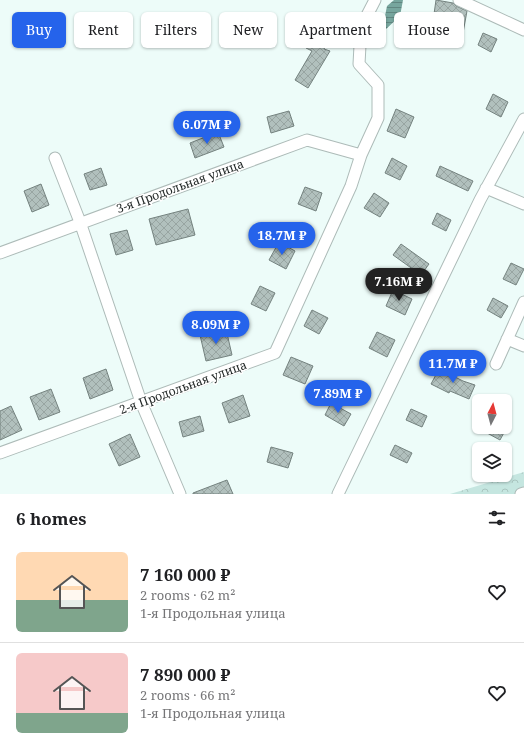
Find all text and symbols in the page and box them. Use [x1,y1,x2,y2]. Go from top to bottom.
chip: Buy [12,12,66,48]
chip: Rent [74,12,133,48]
chip: Filters [141,12,211,48]
chip: New [219,12,277,48]
chip: Apartment [285,12,386,48]
chip: House [394,12,464,48]
pin: 6.07M ₽ [170,111,244,145]
text: 6.07M ₽ [182,115,232,133]
street label: 3-я Продольная улица [114,155,246,217]
pin: 18.7M ₽ [245,222,319,256]
text: 18.7M ₽ [257,226,307,244]
pin: 7.16M ₽ [362,268,436,302]
text: 7.16M ₽ [374,272,424,290]
pin: 8.09M ₽ [179,311,253,345]
text: 8.09M ₽ [191,315,241,333]
pin: 11.7M ₽ [416,350,490,384]
text: 11.7M ₽ [428,354,478,372]
street label: 2-я Продольная улица [117,356,249,418]
pin: 7.89M ₽ [301,380,375,414]
text: 7.89M ₽ [313,384,363,402]
north arrow [472,394,512,434]
map controls [472,394,512,482]
button: layers [472,442,512,482]
text: 6 homes [16,507,86,530]
icon: filters [486,507,508,529]
text: 7 160 000 ₽ [140,563,231,586]
icon: home [48,568,96,616]
icon: heart [486,581,508,603]
text: 2 rooms · 62 m² [140,586,235,604]
text: 1-я Продольная улица [140,604,286,622]
text: 7 890 000 ₽ [140,663,231,686]
icon: home [48,669,96,717]
icon: heart [486,682,508,704]
text: 2 rooms · 66 m² [140,686,235,704]
text: 1-я Продольная улица [140,704,286,722]

